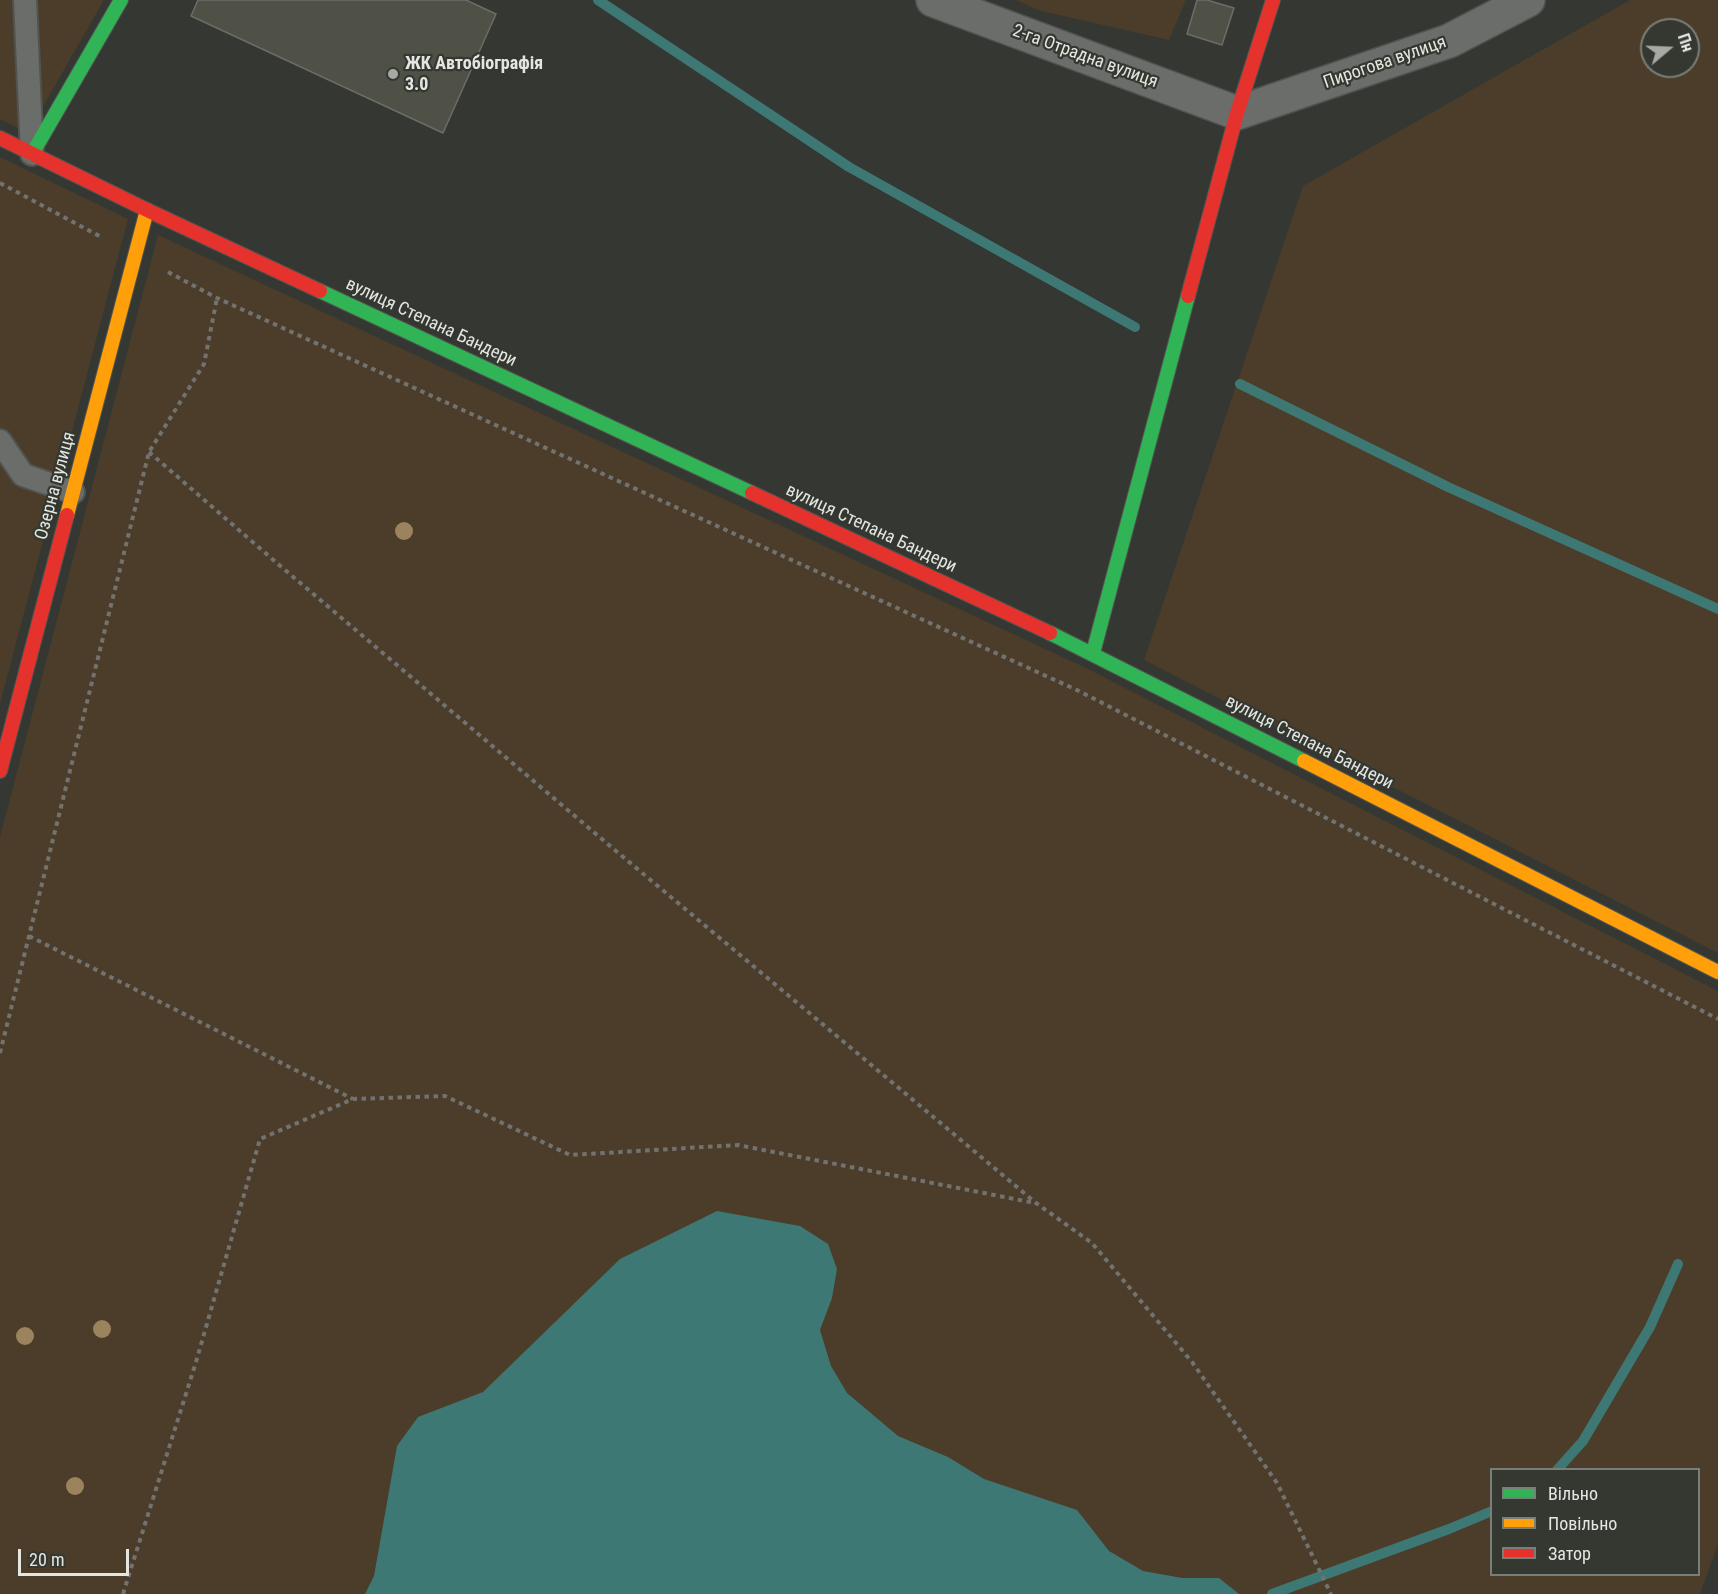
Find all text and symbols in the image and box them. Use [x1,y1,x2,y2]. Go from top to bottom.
north arrow [1640,18,1700,78]
street label: 2-га Отрадна вулиця [1009,21,1161,93]
text: Пн [1674,31,1697,54]
street label: Пирогова вулиця [1321,32,1449,94]
place label: ЖК Автобіографія 3.0 [405,53,543,96]
marker: ЖК Автобіографія 3.0 [386,67,400,81]
street label: вулиця Степана Бандери [342,274,520,372]
street label: Озерна вулиця [31,430,81,542]
street label: вулиця Степана Бандери [782,480,960,578]
street label: вулиця Степана Бандери [1221,691,1397,795]
legend [1490,1468,1700,1576]
text: Вільно [1548,1483,1598,1504]
text: Повільно [1548,1513,1617,1534]
scale bar [21,1537,132,1575]
text: Затор [1548,1543,1591,1564]
text: 20 m [29,1549,64,1570]

